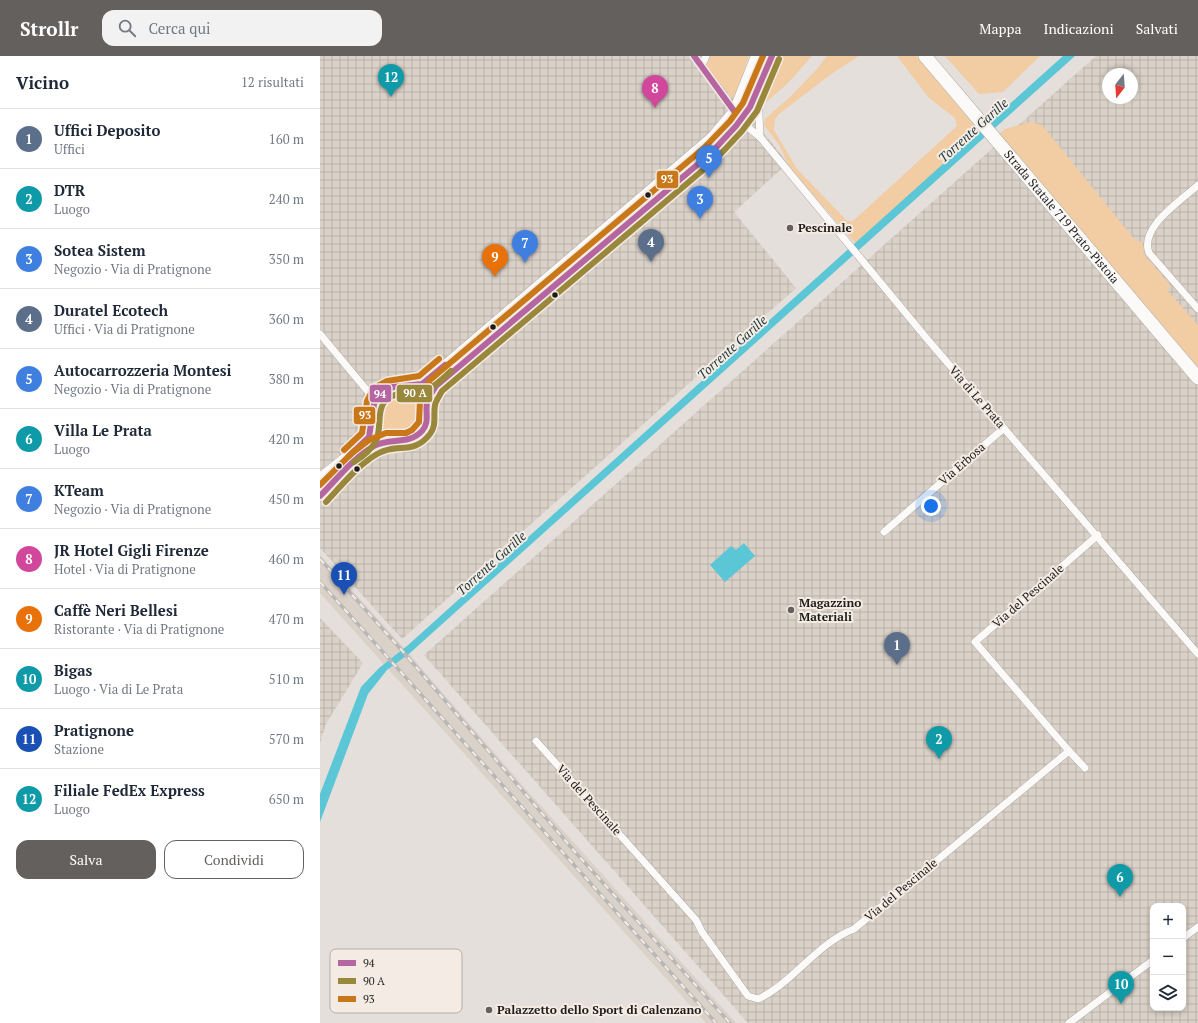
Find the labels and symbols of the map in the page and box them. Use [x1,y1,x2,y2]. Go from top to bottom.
pin: 12 [378,64,404,97]
north arrow [1102,68,1138,104]
pin: 8 [642,75,668,108]
water label: Torrente Garille [934,94,1012,166]
pin: 5 [696,145,722,178]
street label: Strada Statale 719 Prato-Pistoia [1001,147,1123,286]
line badge: 93 [656,170,679,189]
text: 93 [661,172,673,186]
pin: 3 [687,186,713,219]
unlabelled marker [643,190,653,200]
place label: Pescinale [798,220,852,235]
marker: Pescinale [785,223,795,233]
pin: 4 [638,229,664,262]
pin: 7 [512,230,538,263]
pin: 9 [482,244,508,277]
unlabelled marker [550,290,560,300]
water label: Torrente Garille [693,311,771,383]
unlabelled marker [488,322,498,332]
street label: Via di Le Prata [946,362,1009,431]
line badge: 94 [369,384,392,403]
line badge: 90 A [396,384,433,403]
text: 90 A [403,386,428,400]
text: 94 [374,387,387,401]
line badge: 93 [353,406,376,425]
text: 93 [359,408,371,422]
street label: Via Erbosa [935,439,988,488]
unlabelled marker [334,461,344,471]
unlabelled marker [352,464,362,474]
your location [921,496,941,516]
water label: Torrente Garille [452,527,530,599]
street label: Via del Pescinale [989,560,1067,631]
pin: 11 [331,562,357,595]
place label: Magazzino Materiali [799,595,861,624]
marker: Magazzino Materiali [786,605,796,615]
pin: 1 [884,632,910,665]
pin: 2 [926,726,952,759]
street label: Via del Pescinale [554,761,625,838]
street label: Via del Pescinale [861,855,940,924]
pin: 6 [1107,864,1133,897]
legend [330,949,462,1013]
text: 94 [363,956,375,970]
pin: 10 [1108,971,1134,1004]
text: 90 A [363,974,385,988]
text: 93 [363,992,375,1006]
place label: Palazzetto dello Sport di Calenzano [497,1002,701,1017]
marker: Palazzetto dello Sport di Calenzano [484,1005,494,1015]

